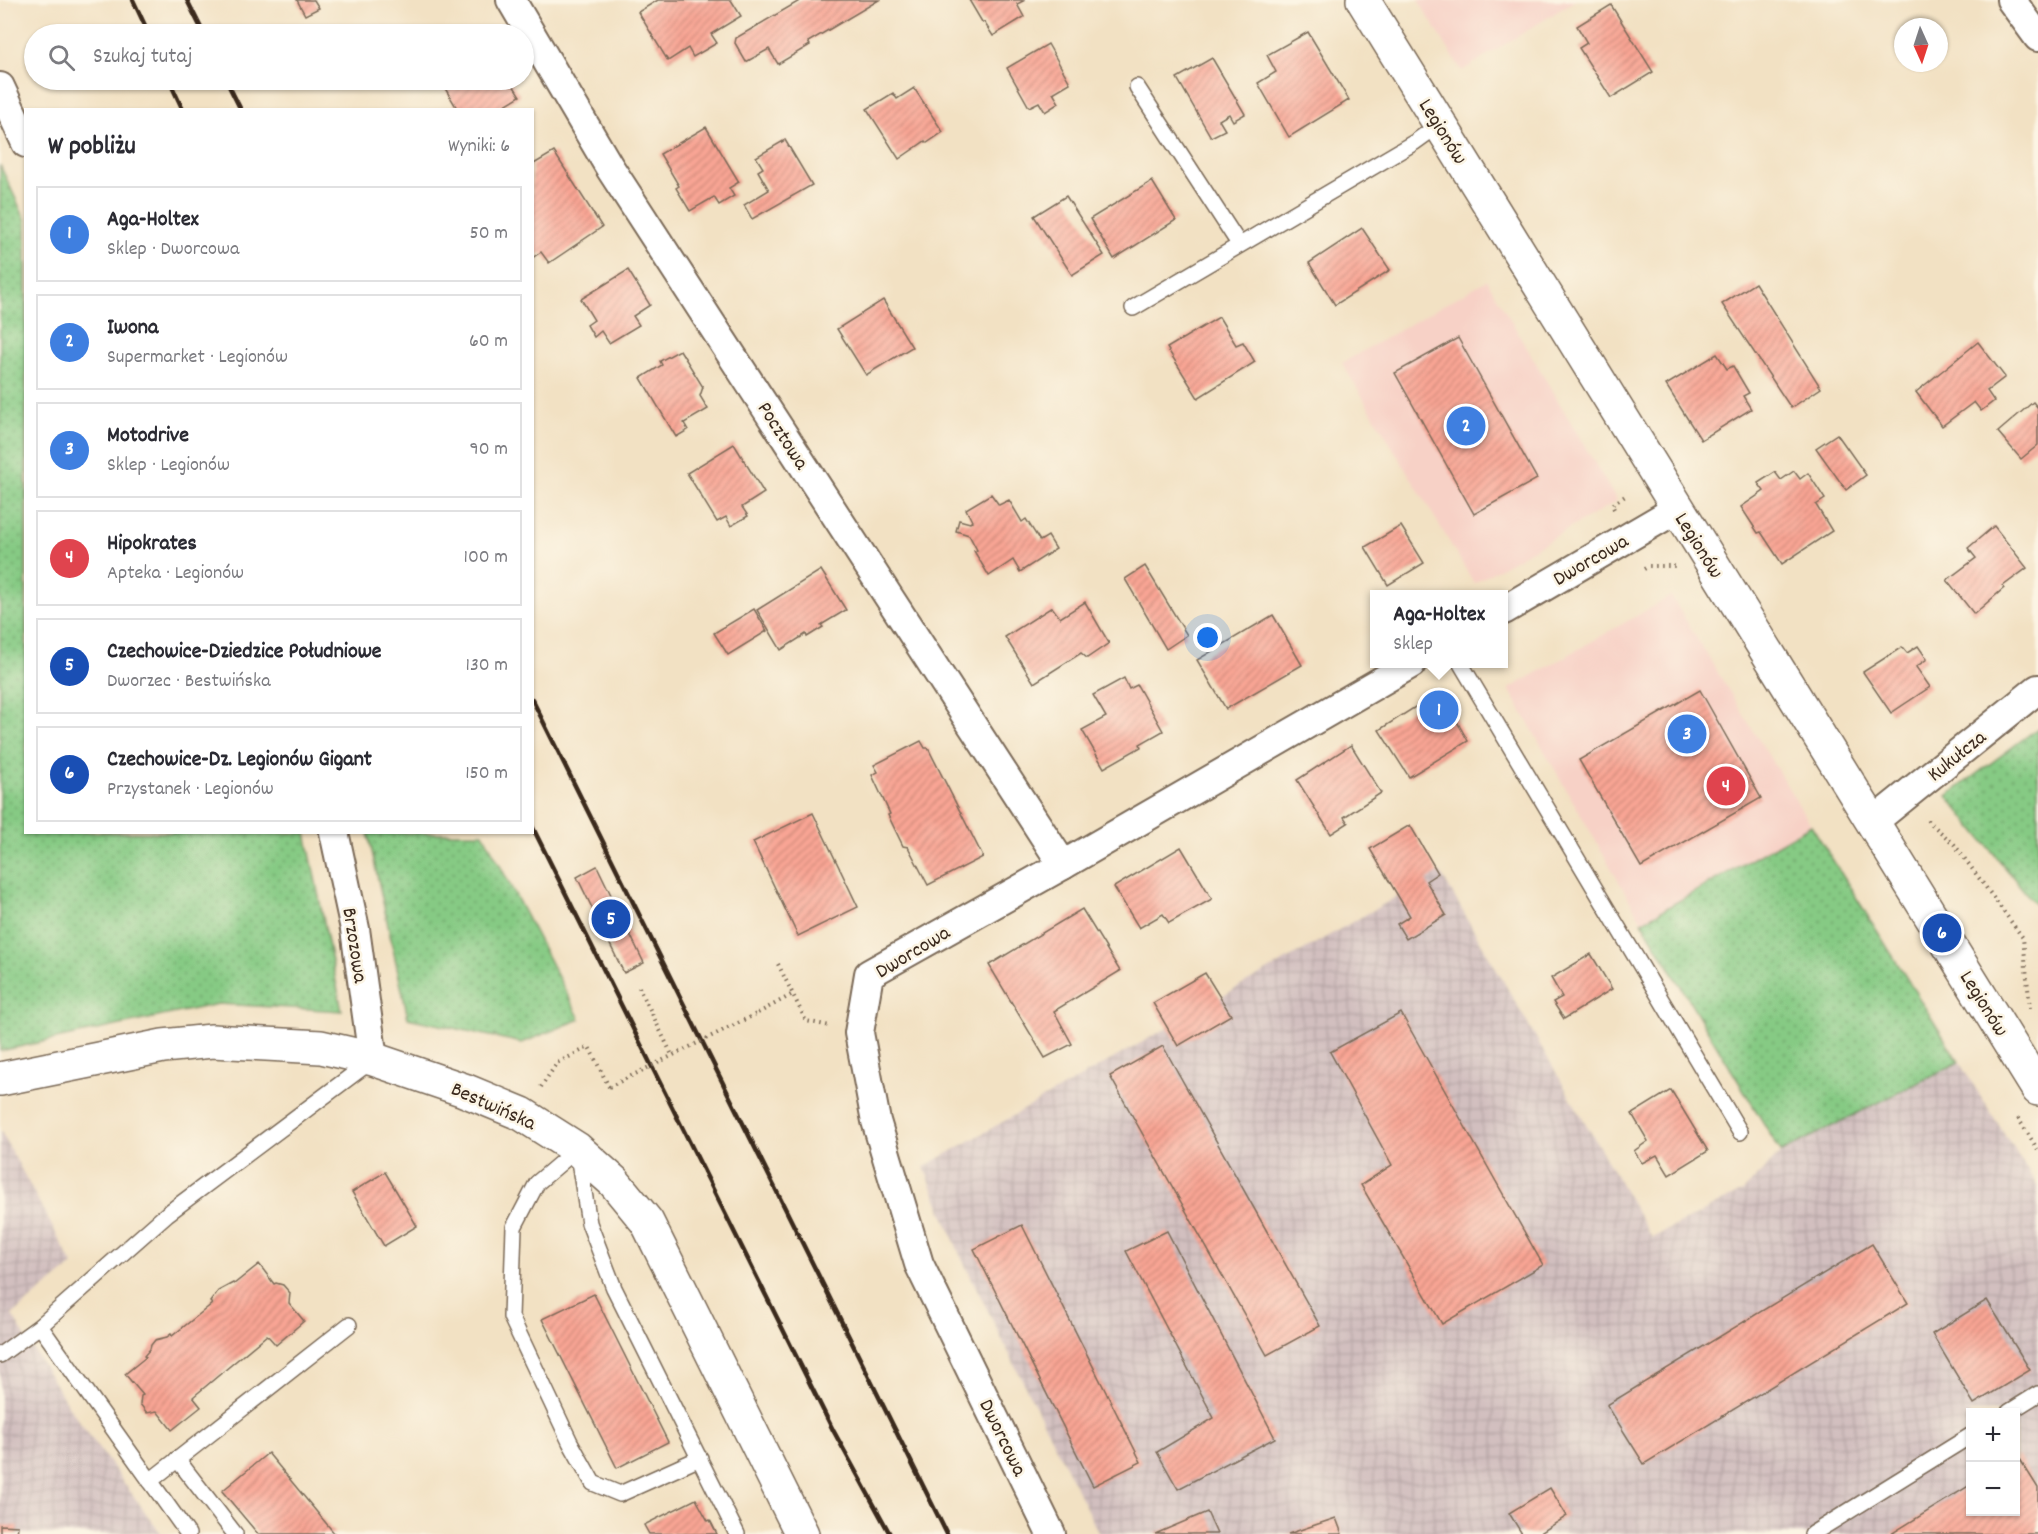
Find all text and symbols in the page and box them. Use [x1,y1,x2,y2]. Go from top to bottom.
north arrow [1894,18,1948,72]
search box [24,24,534,90]
icon: search [45,41,78,74]
text: Szukaj tutaj [93,42,192,73]
street label: Legionów [1409,94,1473,171]
text: W pobliżu [48,129,136,166]
text: Wyniki: 6 [448,133,510,161]
text: Aga-Holtex [107,205,199,236]
text: 1 [67,220,72,248]
text: 50 m [470,220,508,248]
text: Sklep · Dworcowa [107,236,239,264]
text: Iwona [107,313,158,344]
text: 2 [65,328,74,356]
text: 60 m [469,328,508,356]
text: Supermarket · Legionów [107,344,288,372]
street label: Pocztowa [748,397,815,478]
pin: 2 [1446,404,1486,448]
text: Motodrive [107,421,189,452]
text: 3 [65,436,74,464]
text: 90 m [470,436,508,464]
text: Sklep · Legionów [107,452,230,480]
street label: Legionów [1665,508,1729,585]
street label: Dworcowa [1548,527,1636,595]
text: Hipokrates [107,529,197,560]
text: 4 [65,544,74,572]
text: 100 m [464,544,508,572]
text: Apteka · Legionów [107,560,244,588]
popup [1370,590,1508,668]
text: Aga-Holtex [1393,600,1485,631]
your location [1193,623,1222,652]
text: Sklep [1393,631,1433,659]
text: Czechowice-Dziedzice Południowe [107,637,382,668]
text: 5 [65,652,74,680]
text: 130 m [466,652,508,680]
text: Dworzec · Bestwińska [107,668,271,696]
pin: 1 [1420,688,1458,732]
pin: 3 [1668,712,1706,756]
street label: Kukułcza [1922,724,1995,790]
text: Czechowice-Dz. Legionów Gigant [107,745,372,776]
text: 6 [65,760,74,788]
text: 150 m [465,760,508,788]
pin: 4 [1706,764,1746,808]
text: Przystanek · Legionów [107,776,274,804]
pin: 5 [592,896,630,942]
street label: Brzozowa [332,906,374,986]
pin: 6 [1922,910,1962,956]
street label: Dworcowa [870,919,958,988]
street label: Legionów [1950,966,2014,1043]
street label: Bestwińska [445,1076,541,1140]
street label: Dworcowa [970,1395,1033,1483]
map controls [1966,1408,2020,1516]
button: + [1966,1408,2020,1462]
button: − [1966,1462,2020,1516]

